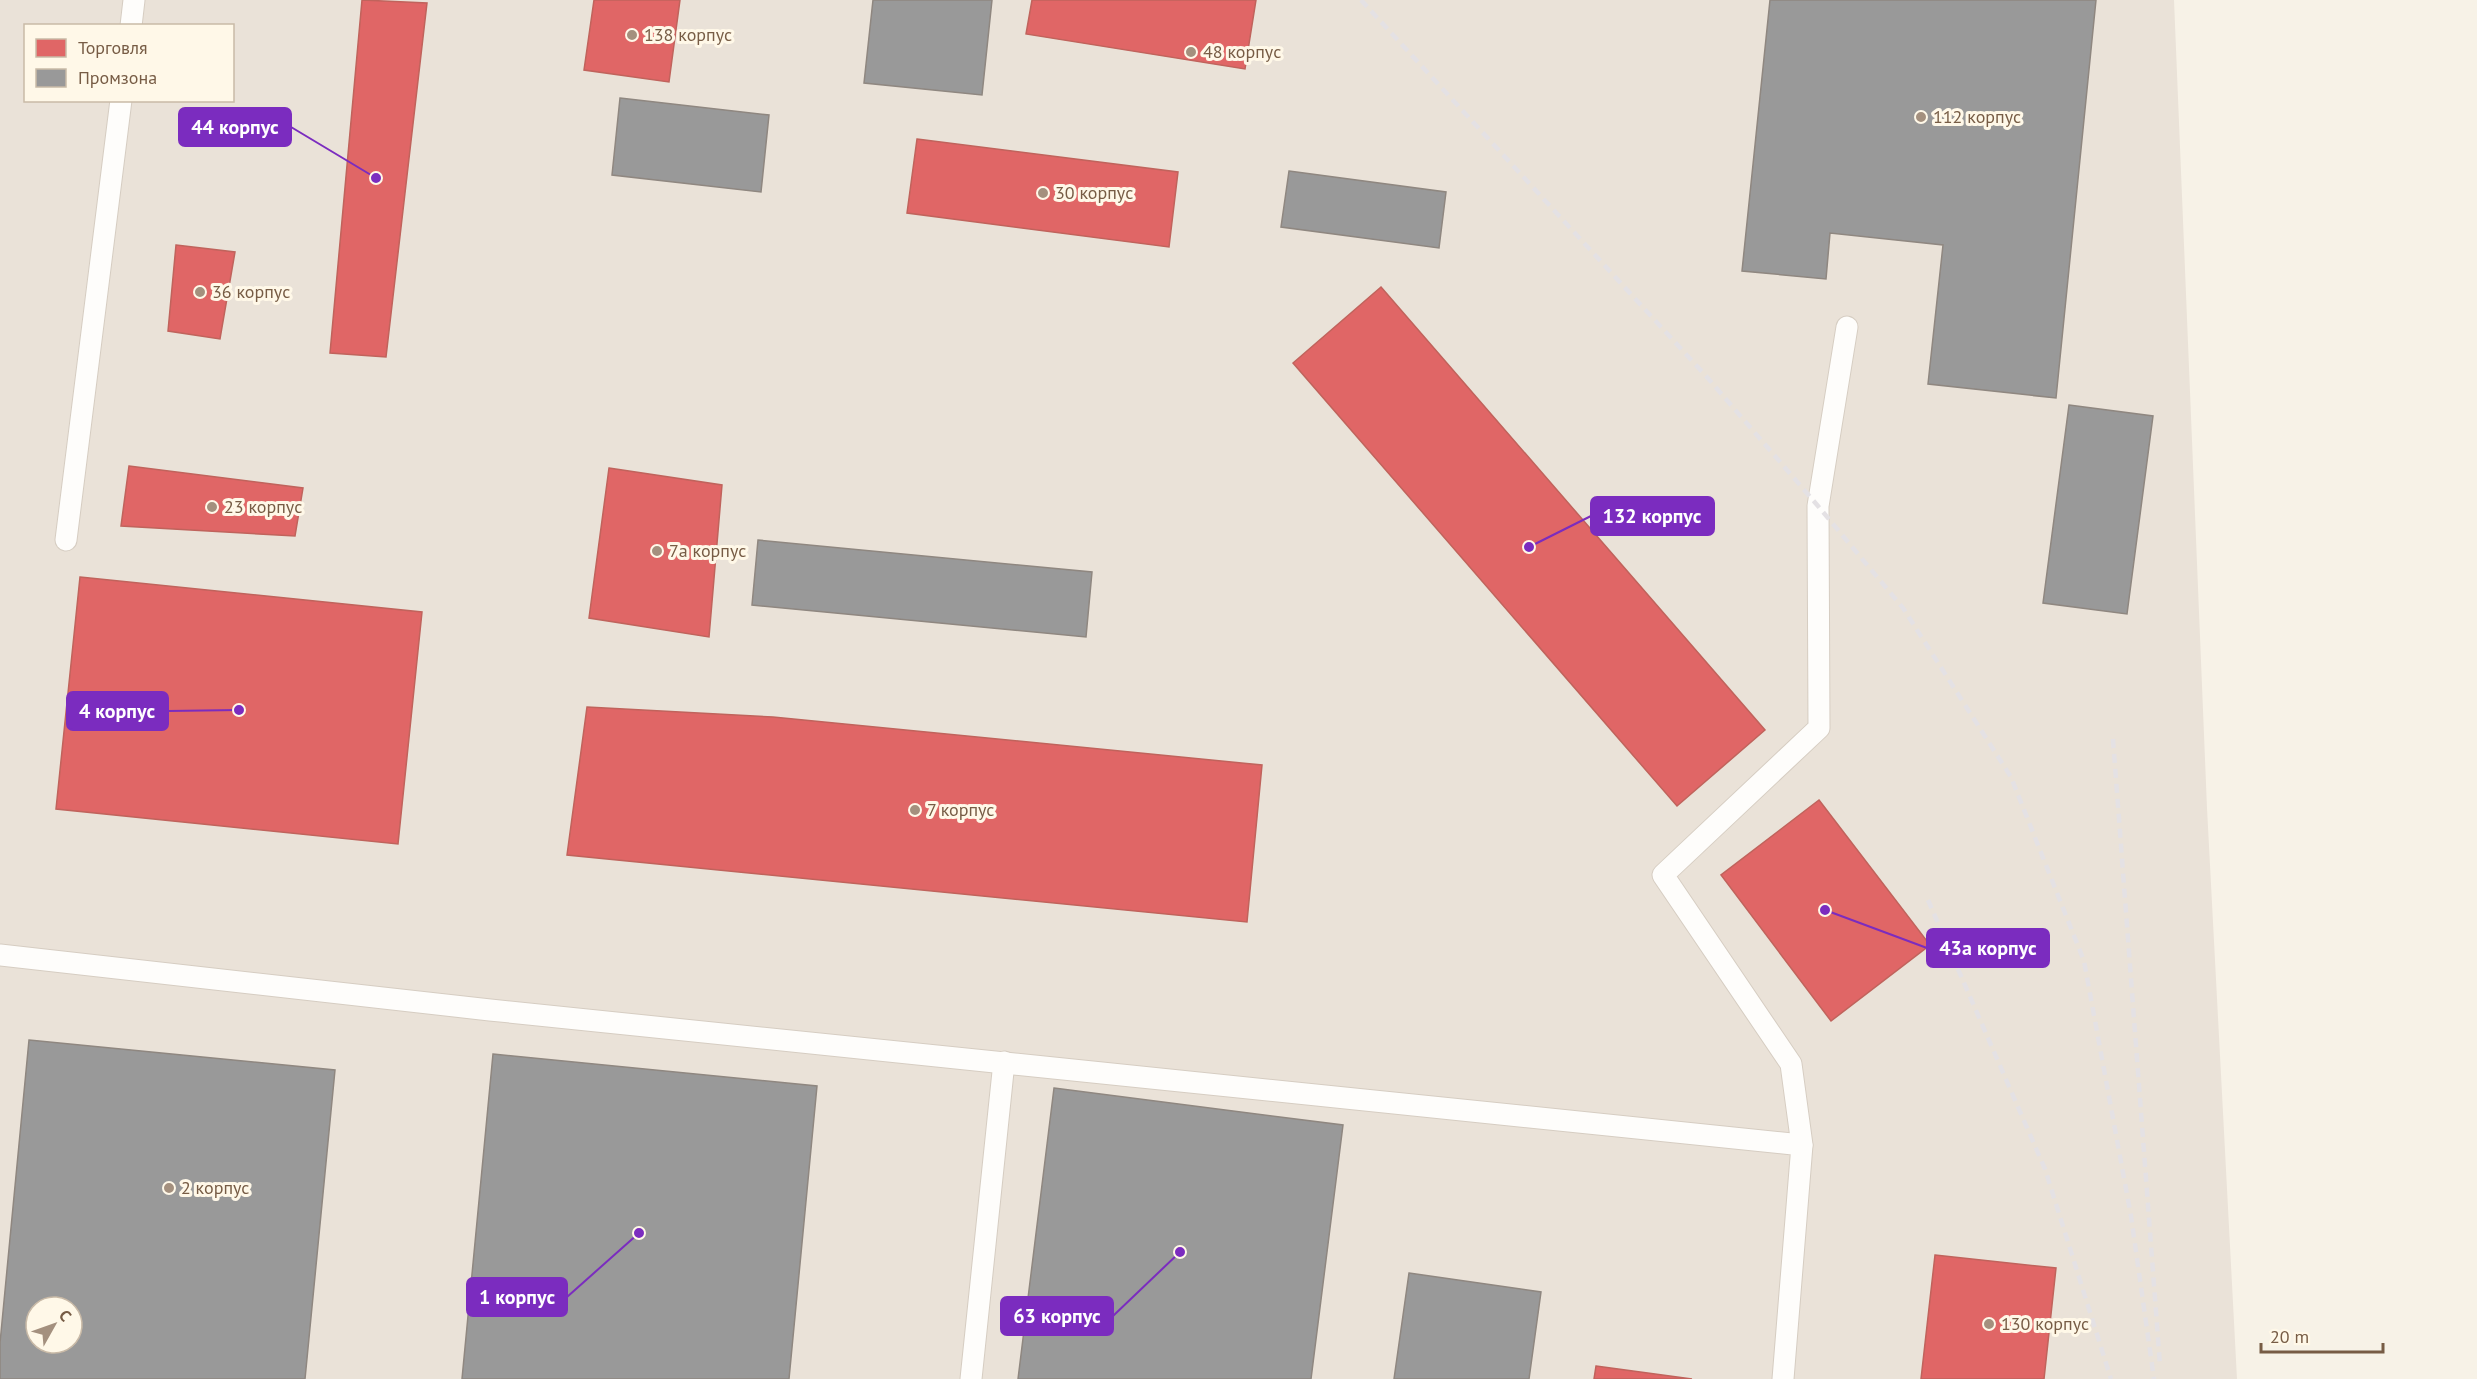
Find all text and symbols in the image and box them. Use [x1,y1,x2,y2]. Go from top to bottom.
place label: 138 корпус [644,23,732,46]
legend [24,24,234,102]
marker: 138 корпус [625,28,639,42]
text: Торговля [78,36,148,59]
place label: 48 корпус [1203,40,1281,63]
marker: 48 корпус [1184,45,1198,59]
text: Промзона [78,66,157,89]
place label: 112 корпус [1933,105,2021,128]
callout: 44 корпус [179,108,291,146]
marker: 112 корпус [1914,110,1928,124]
text: 44 корпус [191,114,279,140]
place label: 30 корпус [1055,181,1133,204]
marker: 30 корпус [1036,186,1050,200]
place label: 36 корпус [212,280,290,303]
marker: 36 корпус [193,285,207,299]
place label: 23 корпус [224,495,302,518]
callout: 132 корпус [1591,497,1714,535]
marker: 23 корпус [205,500,219,514]
text: 132 корпус [1603,503,1702,529]
place label: 7а корпус [669,539,746,562]
marker: 7а корпус [650,544,664,558]
callout: 4 корпус [67,692,168,730]
text: 4 корпус [79,698,155,724]
place label: 7 корпус [927,798,994,821]
marker: 7 корпус [908,803,922,817]
callout: 43а корпус [1927,929,2049,967]
text: 43а корпус [1939,935,2037,961]
place label: 2 корпус [181,1176,249,1199]
marker: 2 корпус [162,1181,176,1195]
callout: 1 корпус [467,1278,567,1316]
text: 1 корпус [479,1284,555,1310]
north arrow [24,1295,84,1355]
callout: 63 корпус [1001,1297,1113,1335]
text: 63 корпус [1013,1303,1101,1329]
text: С [55,1306,76,1325]
place label: 130 корпус [2001,1312,2089,1335]
scale bar [2261,1316,2382,1354]
marker: 130 корпус [1982,1317,1996,1331]
text: 20 m [2270,1325,2309,1348]

